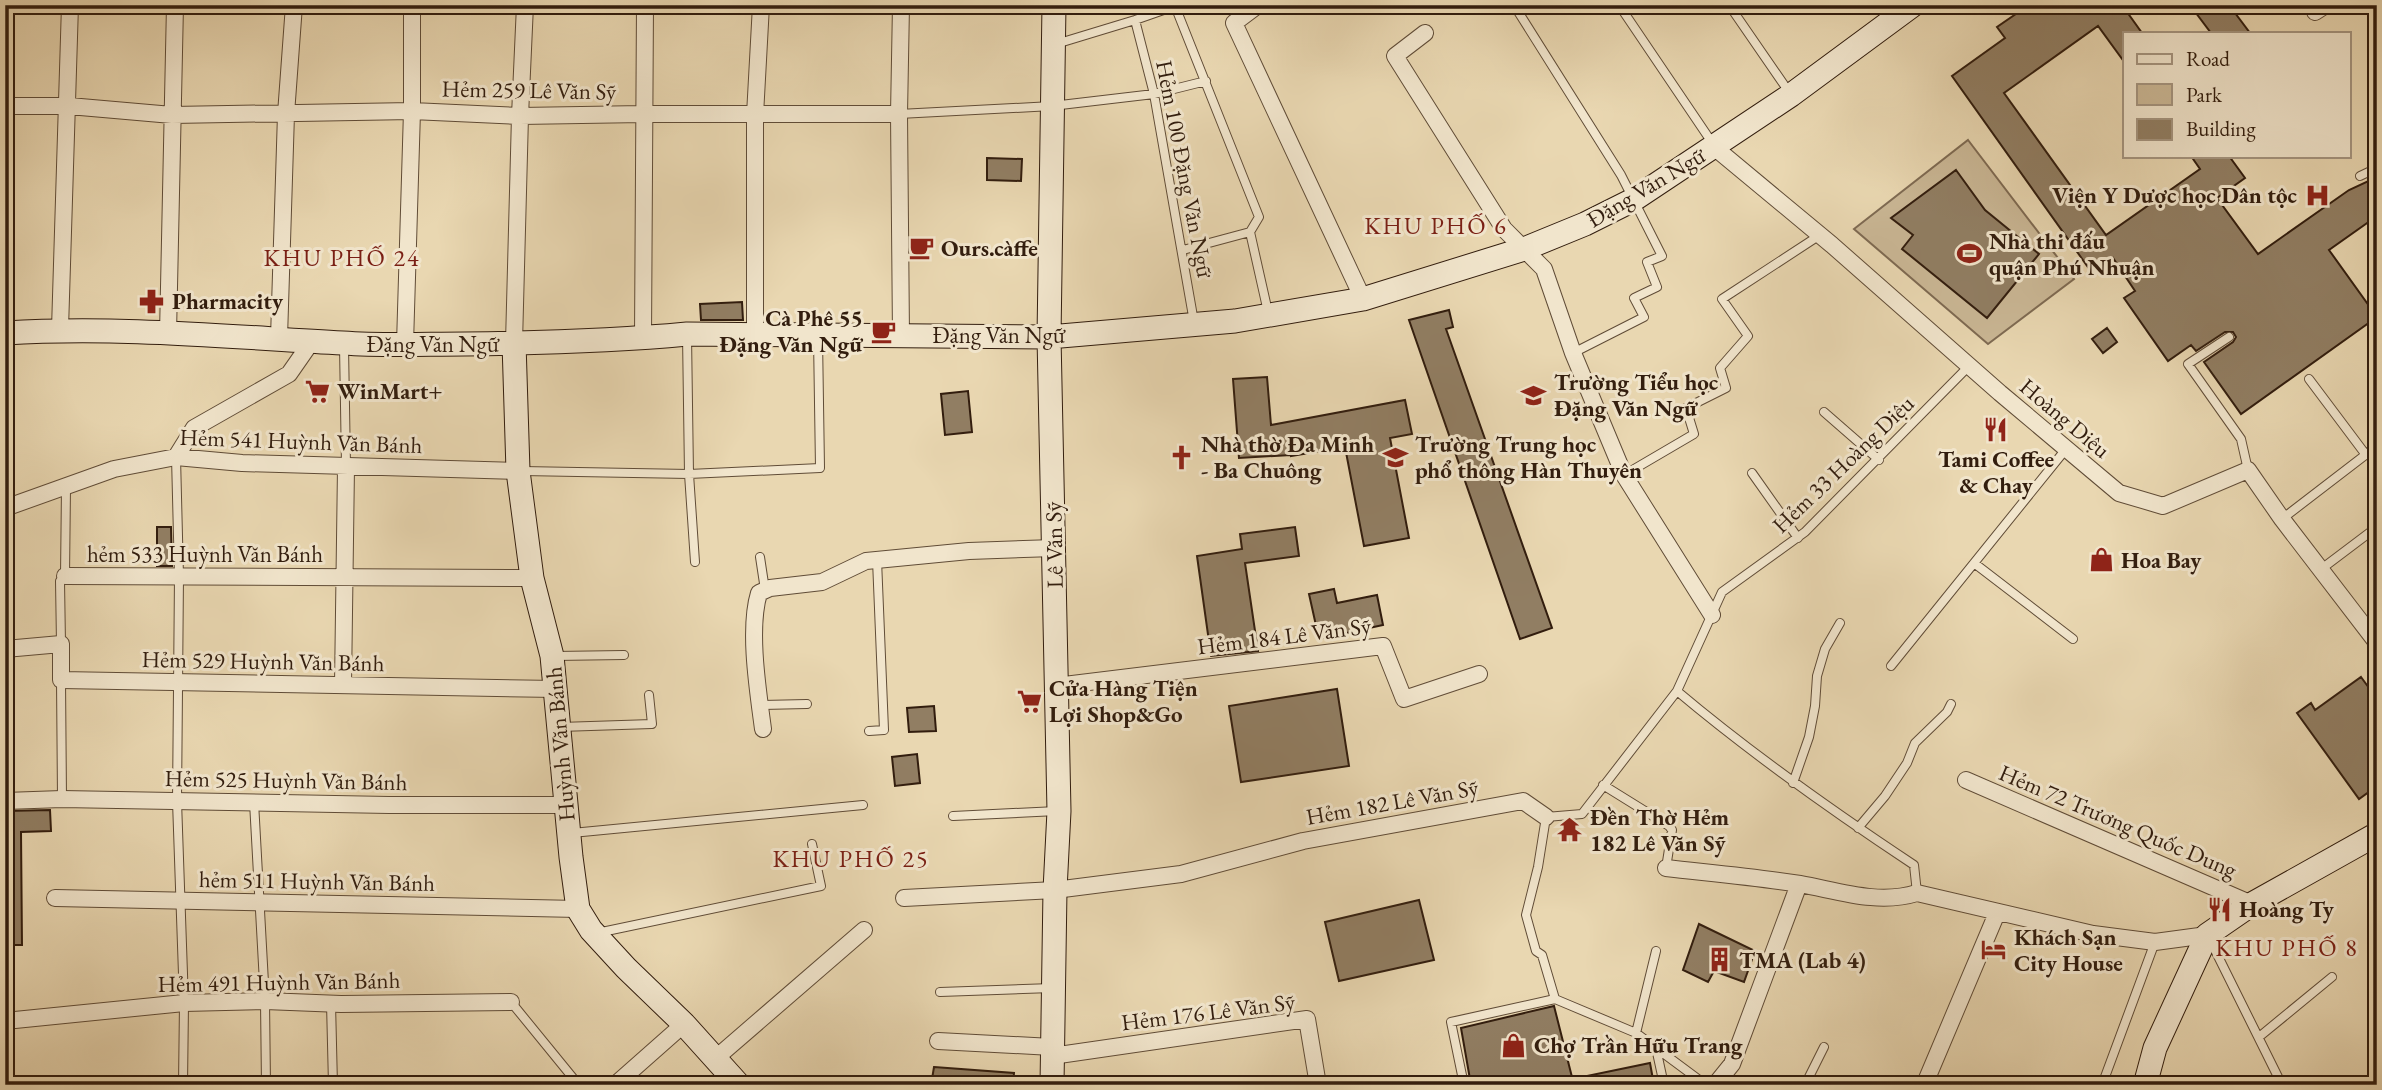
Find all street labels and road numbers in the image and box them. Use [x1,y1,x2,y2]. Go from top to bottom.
street label: Hẻm 100 Đặng Văn Ngữ [1149,58,1221,281]
street label: Hẻm 259 Lê Văn Sỹ [441,73,618,107]
street label: Đặng Văn Ngữ [1581,140,1711,234]
street label: Đặng Văn Ngữ [932,320,1066,350]
street label: Đặng Văn Ngữ [366,329,500,359]
street label: Hoàng Diệu [2013,371,2117,465]
street label: Hẻm 33 Hoàng Diệu [1766,388,1920,540]
street label: Hẻm 541 Huỳnh Văn Bánh [179,422,423,460]
street label: Lê Văn Sỹ [1038,500,1070,589]
street label: hẻm 533 Huỳnh Văn Bánh [87,539,323,569]
street label: Hẻm 184 Lê Văn Sỹ [1195,610,1373,662]
street label: Hẻm 529 Huỳnh Văn Bánh [141,644,385,678]
street label: Huỳnh Văn Bánh [538,665,582,823]
street label: Hẻm 72 Trương Quốc Dung [1995,757,2242,885]
street label: Hẻm 525 Huỳnh Văn Bánh [164,763,408,797]
street label: Hẻm 182 Lê Văn Sỹ [1303,772,1482,832]
street label: hẻm 511 Huỳnh Văn Bánh [199,864,435,898]
street label: Hẻm 491 Huỳnh Văn Bánh [157,965,401,999]
street label: Hẻm 176 Lê Văn Sỹ [1119,986,1297,1038]

